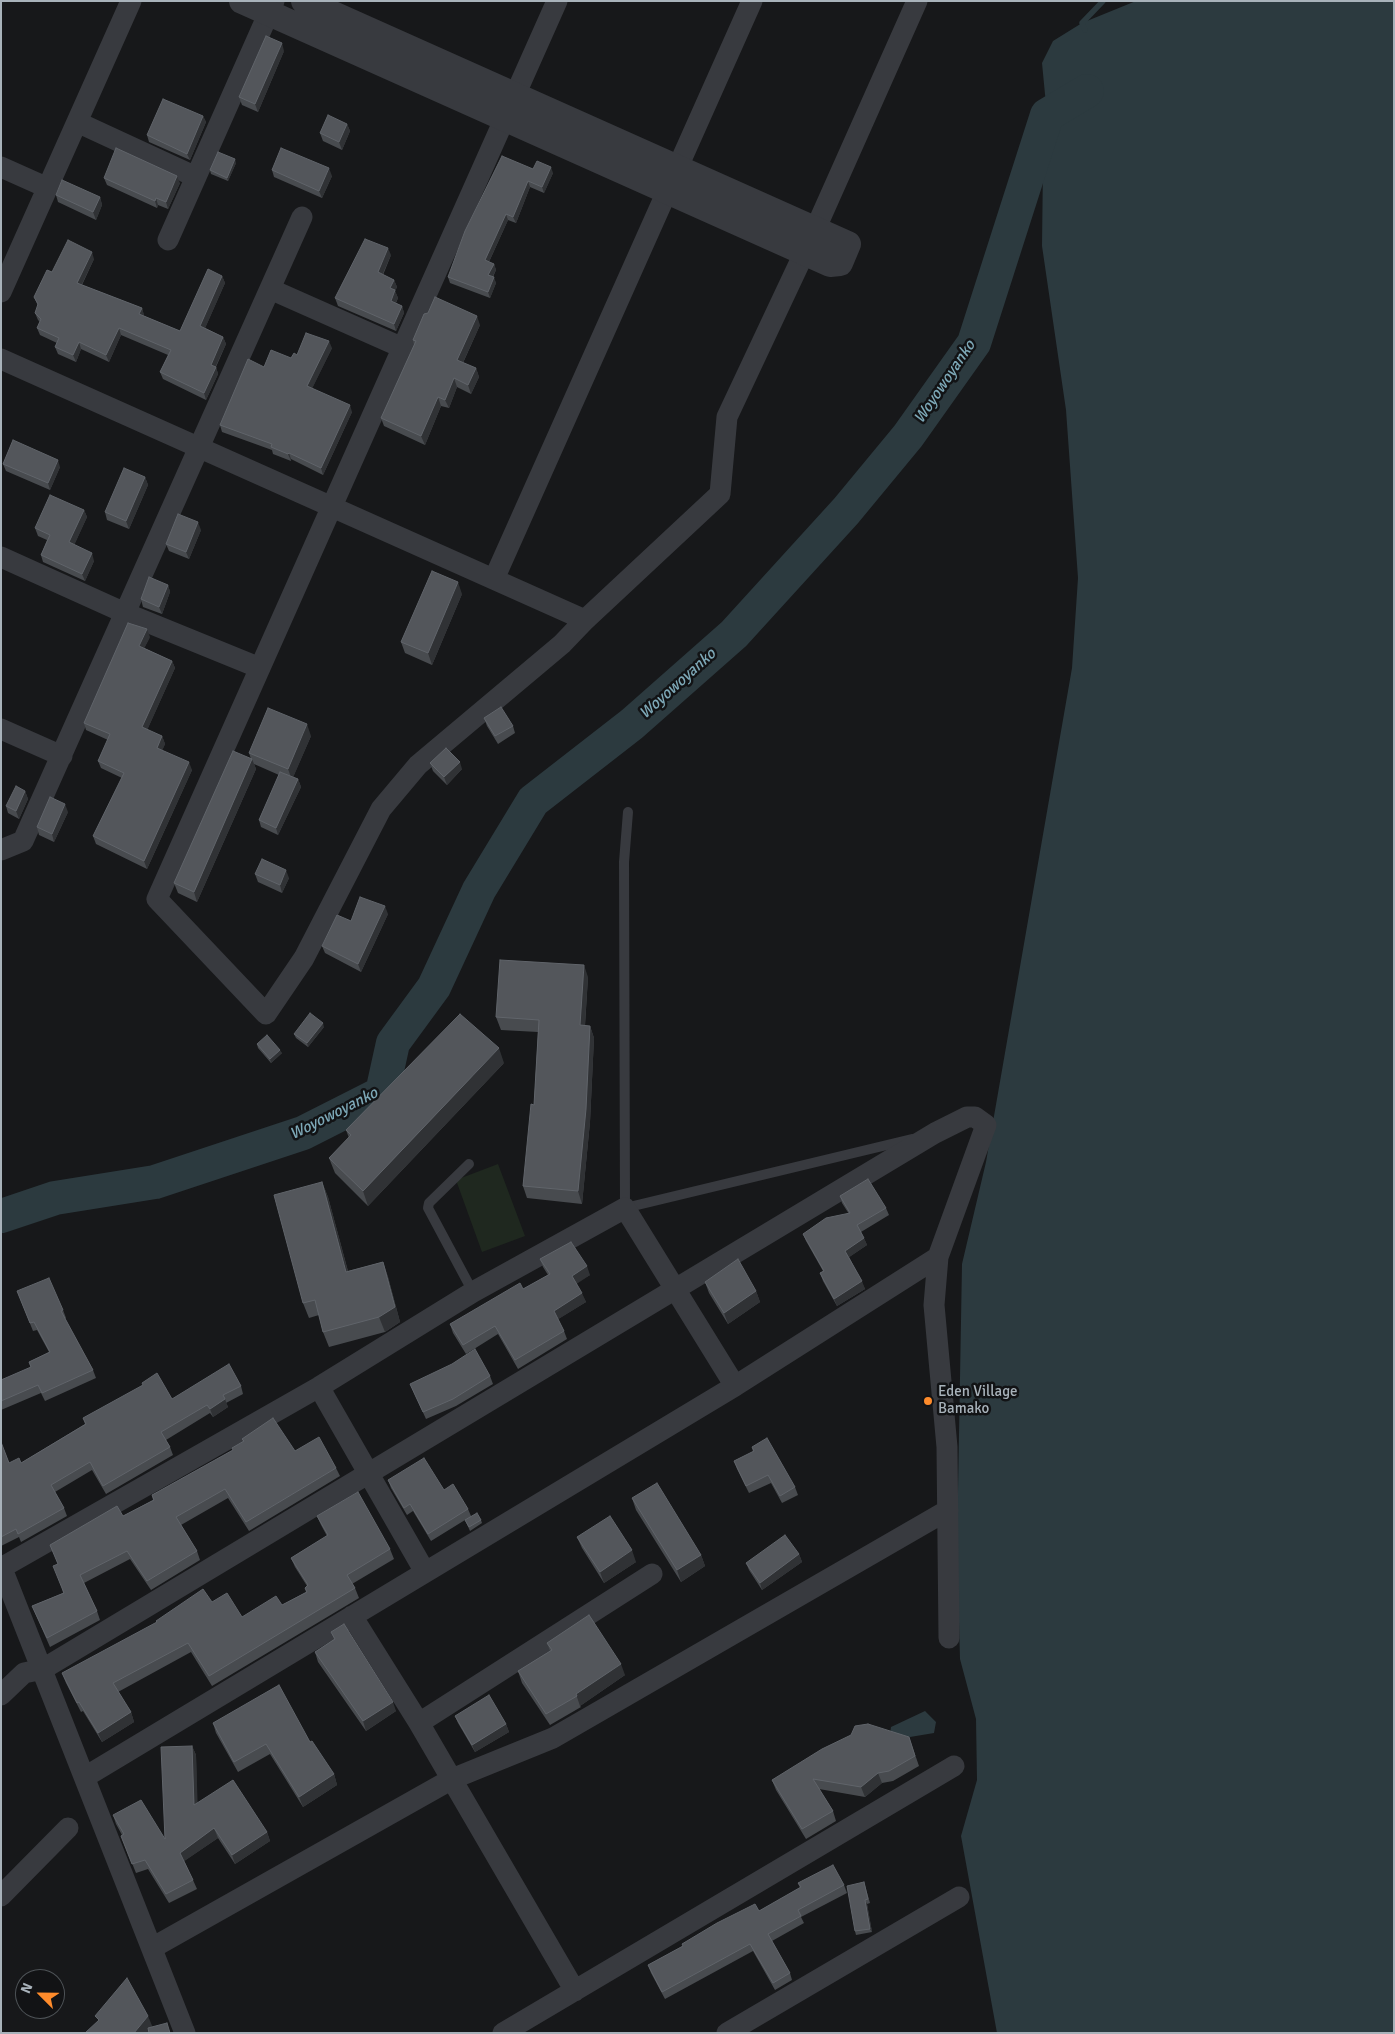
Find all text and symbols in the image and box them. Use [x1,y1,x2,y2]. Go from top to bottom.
water label: Woyowoyanko [910,337,980,427]
water label: Woyowoyanko [636,645,720,723]
water label: Woyowoyanko [287,1084,381,1144]
place label: Eden Village Bamako [938,1383,1018,1418]
marker: Eden Village Bamako [922,1395,934,1407]
north arrow [15,1969,65,2019]
text: N [17,1981,36,1996]

